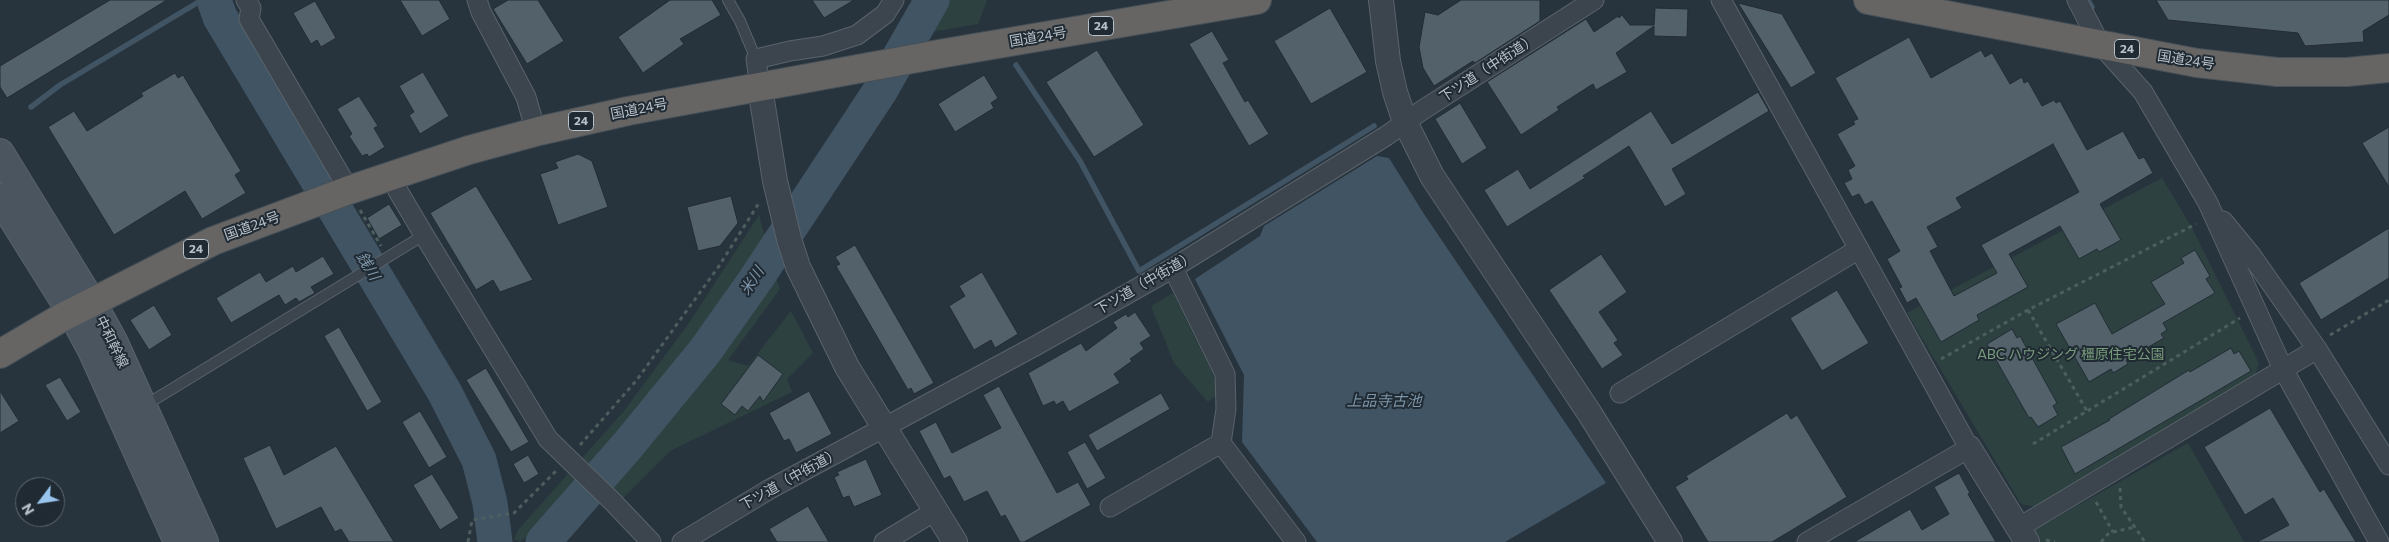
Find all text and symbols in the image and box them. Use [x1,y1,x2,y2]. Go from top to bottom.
road number: 24 [1088,16,1114,36]
street label: 国道24号 [1008,24,1068,50]
street label: 下ツ道（中街道） [1436,30,1540,106]
road number: 24 [2114,40,2140,59]
street label: 国道24号 [2156,47,2216,73]
street label: 国道24号 [609,95,669,123]
road number: 24 [568,112,594,130]
street label: 国道24号 [222,208,282,244]
road number: 24 [184,240,208,258]
street label: 下ツ道（中街道） [1092,248,1198,318]
water label: 銭川 [353,249,383,283]
water label: 米川 [736,264,768,298]
street label: 中和幹線 [92,313,132,371]
park label: ABC ハウジング 橿原住宅公園 [1977,346,2165,362]
water label: 上品寺古池 [1347,392,1421,410]
street label: 下ツ道（中街道） [737,445,843,513]
north arrow [15,477,65,527]
text: N [18,501,38,518]

